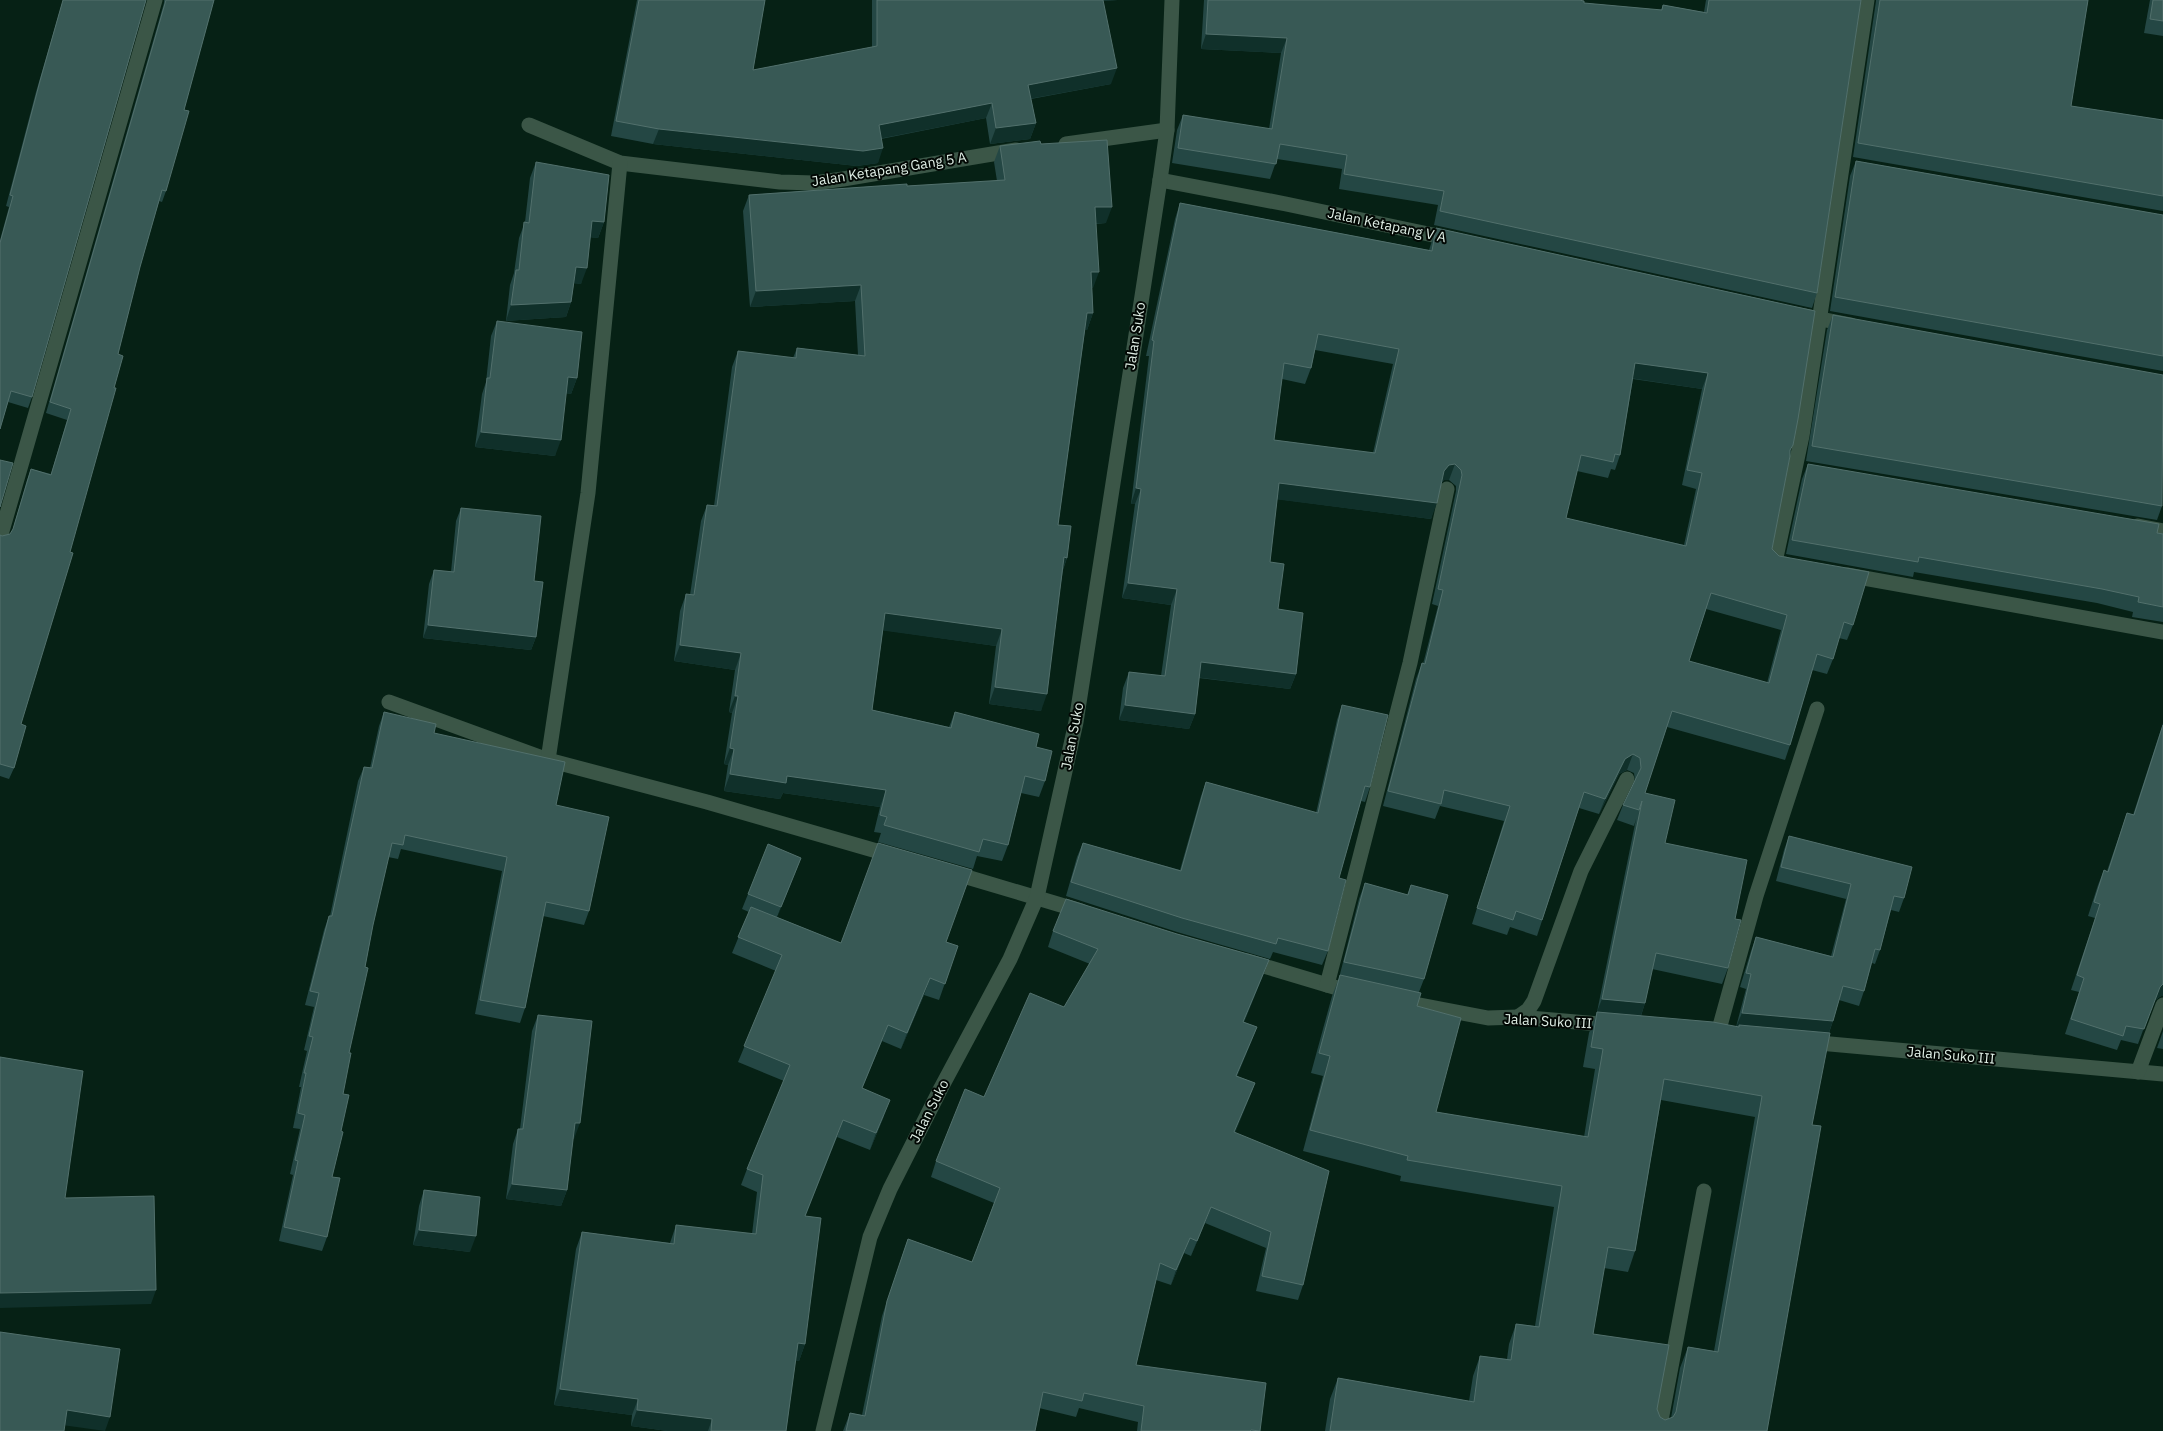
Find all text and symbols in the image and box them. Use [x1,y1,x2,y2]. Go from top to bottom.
street label: Jalan Ketapang Gang 5 A [810,148,968,190]
street label: Jalan Ketapang V A [1326,204,1448,246]
street label: Jalan Suko [1121,301,1149,371]
street label: Jalan Suko [1057,701,1087,771]
street label: Jalan Suko III [1503,1010,1593,1032]
street label: Jalan Suko III [1906,1042,1996,1068]
street label: Jalan Suko [905,1076,953,1145]

